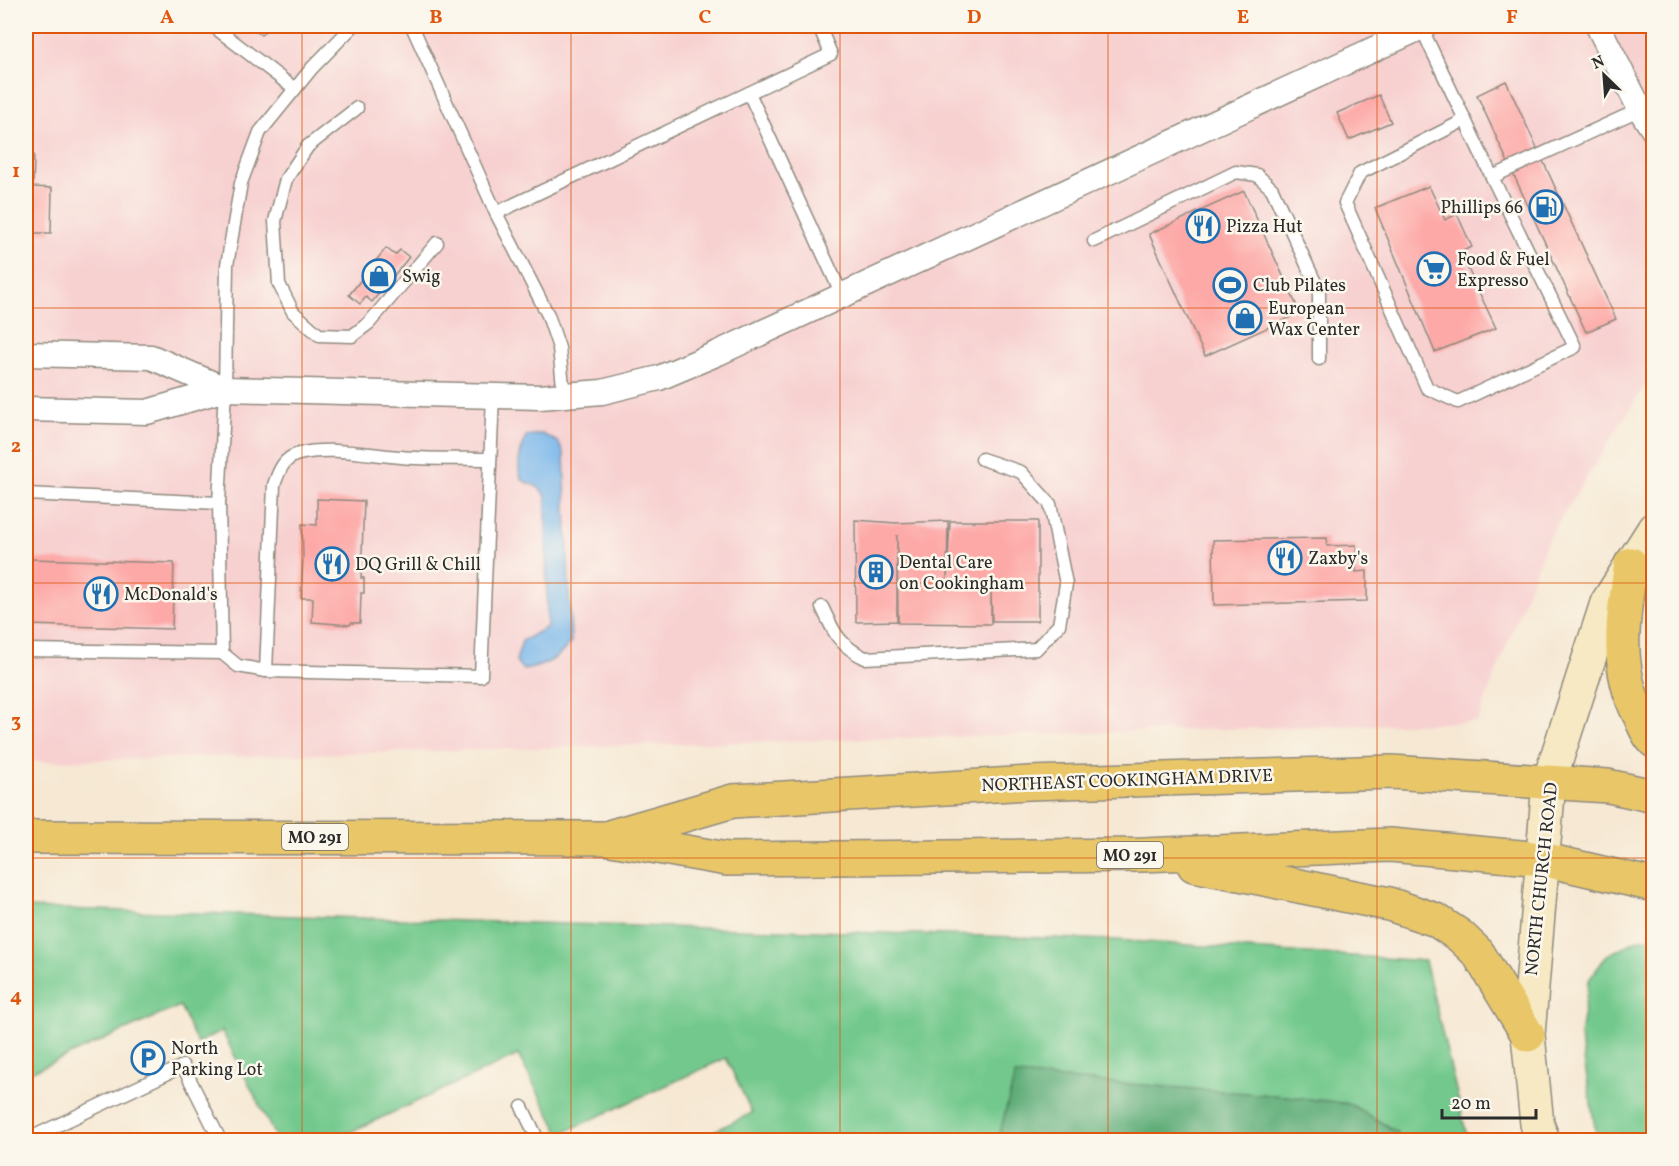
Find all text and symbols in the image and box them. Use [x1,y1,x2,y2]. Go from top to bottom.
text: A [160,4,174,32]
text: B [429,4,443,32]
text: C [699,4,712,32]
text: D [967,4,981,32]
text: E [1237,4,1249,32]
text: F [1506,4,1518,32]
north arrow [1574,45,1634,105]
text: N [1589,51,1609,76]
text: 1 [12,158,20,186]
fuel station icon: Phillips 66 [1528,189,1564,225]
place label: Phillips 66 [1440,196,1523,221]
restaurant icon: Pizza Hut [1185,208,1221,244]
place label: Pizza Hut [1226,215,1303,240]
place label: Food & Fuel Expresso [1457,248,1550,294]
supermarket icon: Food & Fuel Expresso [1416,251,1452,287]
shop icon: Swig [361,258,397,294]
place label: Swig [402,265,440,290]
sports icon: Club Pilates [1212,267,1248,303]
place label: Club Pilates [1253,274,1346,299]
place label: European Wax Center [1268,297,1360,343]
shop icon: European Wax Center [1227,300,1263,336]
text: 2 [11,433,21,461]
restaurant icon: Zaxby's [1267,540,1303,576]
restaurant icon: DQ Grill & Chill [314,546,350,582]
place label: Zaxby's [1308,547,1368,572]
place label: Dental Care on Cookingham [899,551,1025,597]
place label: DQ Grill & Chill [355,553,481,578]
building icon: Dental Care on Cookingham [858,554,894,590]
restaurant icon: McDonald's [83,576,119,612]
place label: McDonald's [124,583,218,608]
text: 3 [11,708,21,736]
street label: NORTHEAST COOKINGHAM DRIVE [981,764,1273,799]
street label: NORTH CHURCH ROAD [1520,781,1565,977]
road number: MO 291 [282,824,348,850]
road number: MO 291 [1097,842,1163,868]
text: 4 [10,983,22,1011]
place label: North Parking Lot [171,1037,263,1083]
parking icon: North Parking Lot [130,1040,166,1076]
scale bar [1442,1082,1536,1120]
text: 20 m [1451,1092,1491,1117]

